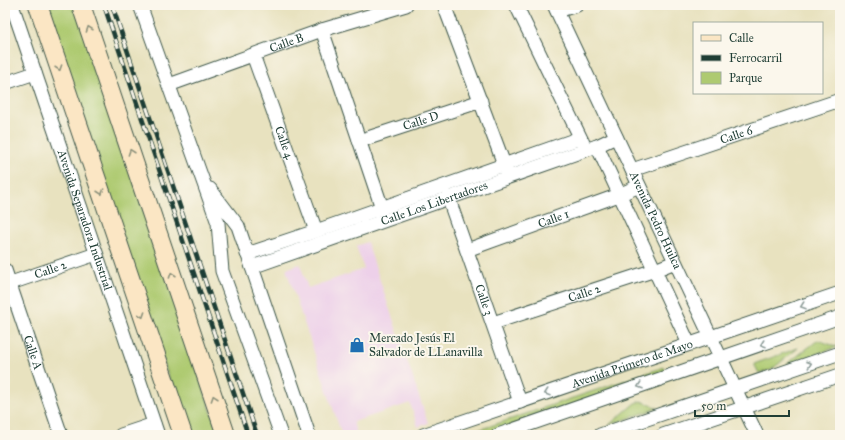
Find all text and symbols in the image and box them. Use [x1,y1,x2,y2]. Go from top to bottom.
legend [693,22,823,94]
one-way arrow [85,25,94,32]
street label: Calle B [268,30,306,55]
text: Calle [729,31,754,45]
text: Ferrocarril [729,51,783,65]
one-way arrow [54,65,63,72]
text: Parque [729,71,762,86]
street label: Calle D [401,108,440,133]
street label: Calle 6 [718,123,755,147]
street label: Calle 4 [272,124,297,161]
street label: Avenida Separadora Industrial [54,147,116,293]
one-way arrow [127,148,135,155]
street label: Avenida Pedro Huilca [626,168,685,272]
street label: Calle Los Libertadores [379,178,489,228]
one-way arrow [96,188,104,195]
street label: Calle 1 [536,207,571,231]
street label: Calle 2 [32,258,69,282]
one-way arrow [169,272,177,279]
street label: Calle 2 [566,281,602,305]
street label: Calle 3 [472,282,496,318]
one-way arrow [800,301,807,309]
one-way arrow [137,311,146,318]
place label: Mercado Jesús El Salvador de LLanavilla [369,331,484,359]
street label: Calle A [21,333,45,371]
shop icon: Mercado Jesús El Salvador de LLanavilla [348,336,366,354]
street label: Avenida Primero de Mayo [569,337,695,391]
one-way arrow [760,339,767,347]
one-way arrow [806,360,813,368]
one-way arrow [637,381,644,390]
one-way arrow [544,388,551,396]
scale bar [695,392,789,418]
one-way arrow [210,395,219,402]
text: 50 m [701,399,726,413]

